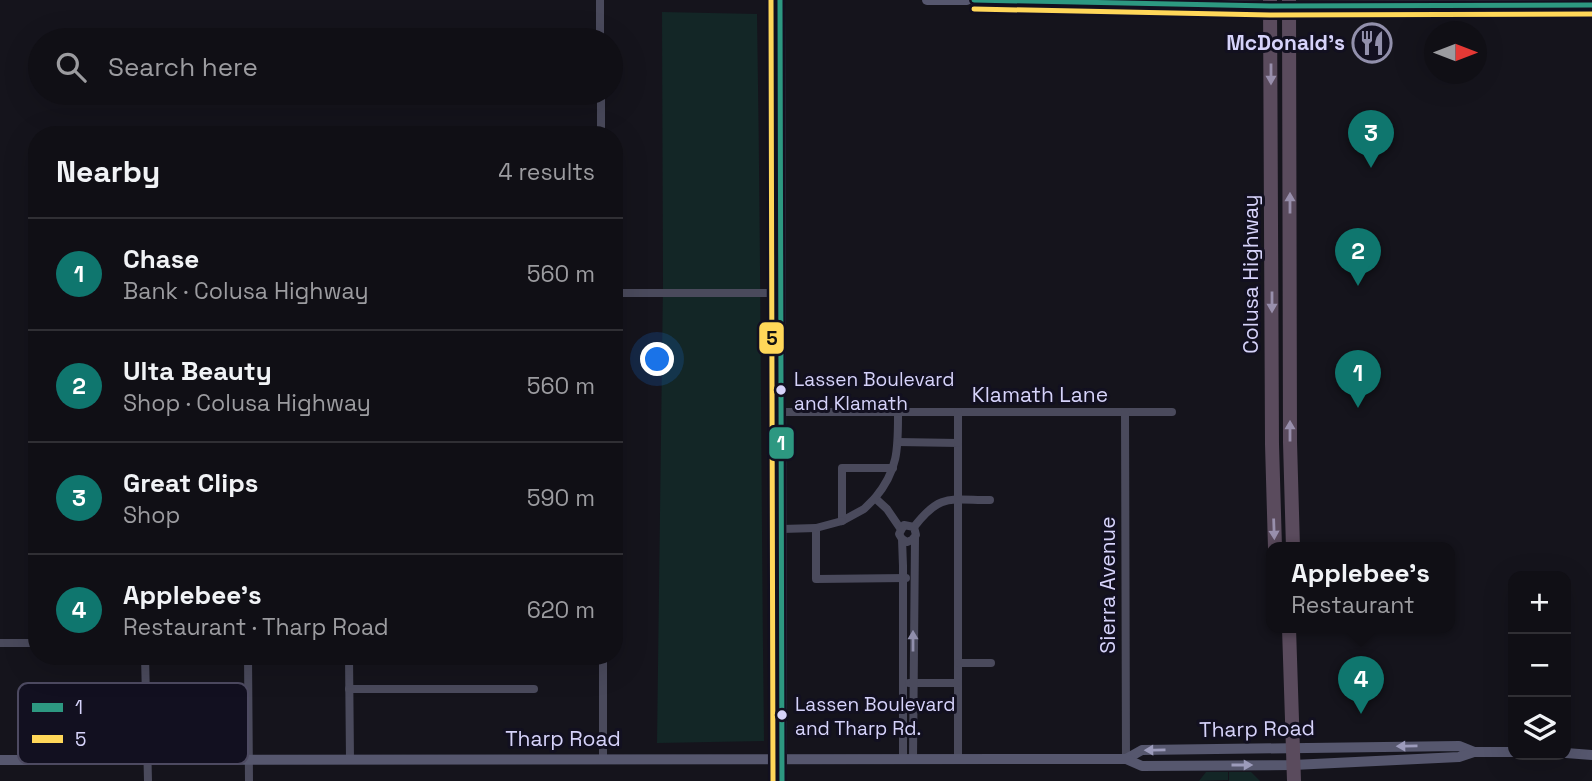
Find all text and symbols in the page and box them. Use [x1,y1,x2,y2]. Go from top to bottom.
north arrow [1424,21,1487,84]
restaurant icon: McDonald's [1351,22,1393,64]
search box [28,28,623,105]
place label: McDonald's [1226,29,1345,56]
icon: search [52,48,90,86]
text: Search here [108,50,258,84]
one-way arrow [1265,63,1277,85]
pin: 3 [1348,110,1394,168]
text: Nearby [56,152,160,191]
text: 4 results [498,157,595,187]
one-way arrow [1284,192,1295,214]
street label: Colusa Highway [1237,194,1264,354]
pin: 2 [1335,228,1381,286]
text: Chase [123,242,199,276]
text: 1 [74,259,84,289]
text: 560 m [527,259,595,289]
text: Bank · Colusa Highway [123,276,369,306]
one-way arrow [1266,291,1278,313]
line badge: 5 [758,321,785,355]
text: 5 [766,326,778,351]
your location [640,342,674,376]
pin: 1 [1335,350,1381,408]
text: Ulta Beauty [123,354,272,388]
place label: Lassen Boulevard and Klamath [794,367,954,416]
text: 2 [72,371,86,401]
text: 560 m [527,371,595,401]
street label: Klamath Lane [972,381,1108,408]
marker: Lassen Boulevard and Klamath [774,383,788,397]
text: Shop · Colusa Highway [123,388,371,418]
one-way arrow [1284,419,1296,441]
line badge: 1 [768,426,795,460]
text: 1 [777,431,785,456]
text: Great Clips [123,466,258,500]
text: 3 [72,483,86,513]
text: 590 m [527,483,595,513]
text: Shop [123,500,180,530]
street label: Sierra Avenue [1094,516,1121,654]
one-way arrow [1269,518,1280,540]
popup [1266,542,1455,633]
text: Applebee's [1291,556,1430,590]
map controls [1508,571,1571,760]
button: + [1508,571,1571,634]
text: Applebee's [123,578,262,612]
text: Restaurant [1291,590,1415,620]
text: 4 [72,595,86,625]
text: 620 m [527,595,595,625]
text: Restaurant · Tharp Road [123,612,389,642]
one-way arrow [907,630,919,652]
button: − [1508,634,1571,697]
pin: 4 [1338,656,1384,714]
legend [18,683,248,764]
place label: Lassen Boulevard and Tharp Rd. [795,692,955,741]
text: 1 [75,695,83,720]
button: layers [1508,697,1571,760]
marker: Lassen Boulevard and Tharp Rd. [775,708,789,722]
street label: Tharp Road [1199,714,1315,743]
street label: Tharp Road [505,725,621,752]
text: 5 [75,727,86,752]
one-way arrow [1396,741,1418,752]
one-way arrow [1144,744,1166,755]
one-way arrow [1231,759,1253,771]

